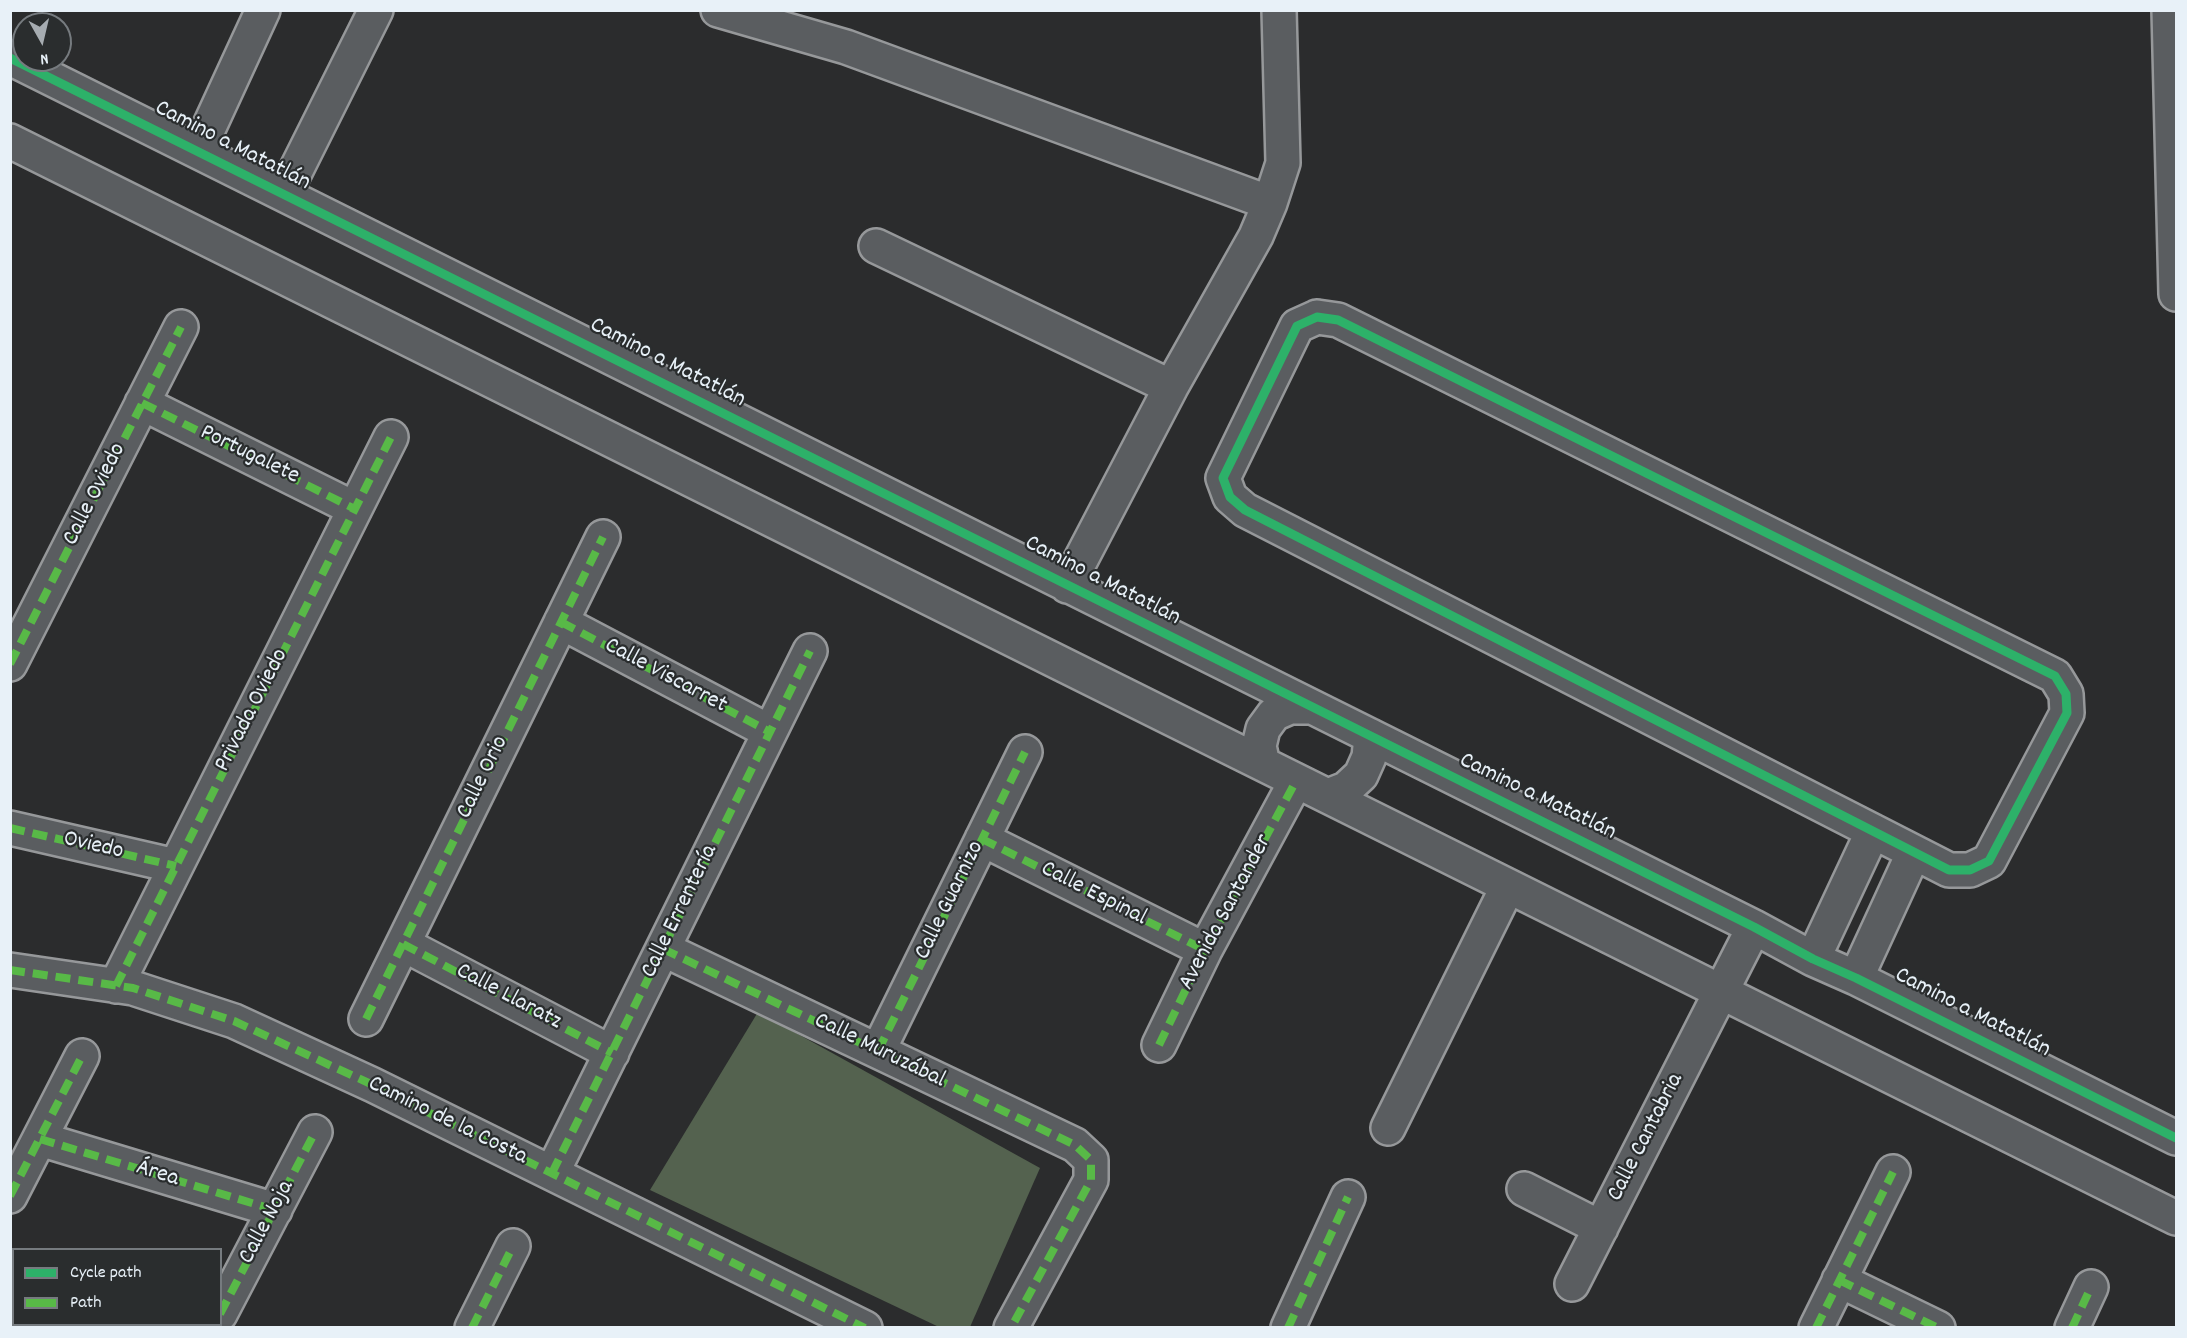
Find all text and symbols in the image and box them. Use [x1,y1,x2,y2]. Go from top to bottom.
north arrow [12,12,72,72]
text: N [39,46,50,70]
street label: Camino a Matatlán [149,95,315,199]
street label: Camino a Matatlán [584,312,750,416]
street label: Portugalete [195,420,303,492]
street label: Calle Oviedo [58,439,134,551]
street label: Camino a Matatlán [1019,530,1185,634]
street label: Calle Viscarret [599,633,731,721]
street label: Privada Oviedo [210,645,296,777]
street label: Calle Orio [452,732,516,824]
street label: Camino a Matatlán [1454,748,1620,848]
street label: Oviedo [60,826,126,868]
street label: Avenida Santander [1174,830,1280,996]
street label: Calle Guarnizo [910,837,992,965]
street label: Calle Errentería [636,841,726,983]
street label: Calle Espinal [1035,856,1151,934]
street label: Calle Llaratz [450,958,566,1038]
street label: Camino a Matatlán [1889,962,2055,1066]
street label: Calle Muruzábal [809,1008,949,1096]
street label: Calle Cantabria [1602,1069,1692,1207]
street label: Camino de la Costa [363,1071,531,1173]
street label: Área [132,1155,182,1195]
street label: Calle Noja [234,1176,302,1270]
legend [12,1248,222,1326]
text: Cycle path [70,1261,141,1286]
text: Path [70,1291,102,1316]

